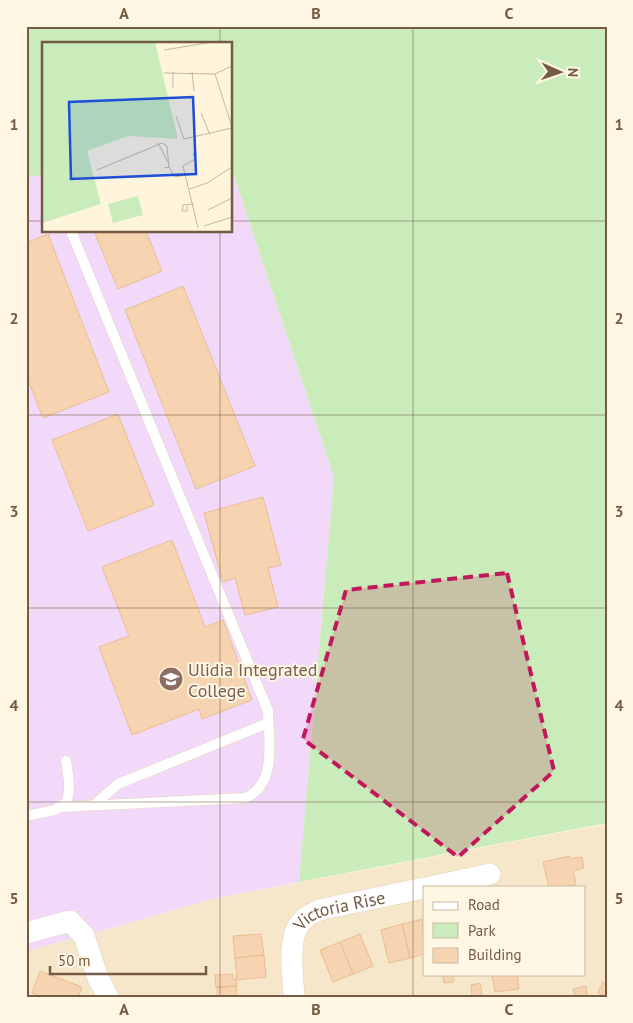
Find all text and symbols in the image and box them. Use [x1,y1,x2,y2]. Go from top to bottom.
text: A [119,3,129,23]
text: B [311,3,321,23]
text: C [505,3,514,23]
inset map [42,42,232,232]
north arrow [536,48,586,98]
text: N [564,68,582,77]
text: 1 [9,114,19,134]
text: 1 [614,114,624,134]
text: 2 [9,308,19,328]
text: 2 [614,308,624,328]
text: 3 [9,501,19,521]
text: 3 [614,501,624,521]
place label: Ulidia Integrated College [188,658,317,702]
school or university icon: Ulidia Integrated College [158,666,184,692]
text: 4 [9,695,19,715]
text: 4 [614,695,624,715]
street label: Victoria Rise [287,885,387,935]
legend [423,886,586,976]
text: 5 [9,888,19,908]
text: 5 [614,888,624,908]
text: Road [468,895,500,914]
text: Park [468,921,496,940]
scale bar [50,943,206,975]
text: Building [468,945,522,964]
text: 50 m [58,951,91,970]
text: A [119,999,129,1019]
text: B [311,999,321,1019]
text: C [505,999,514,1019]

